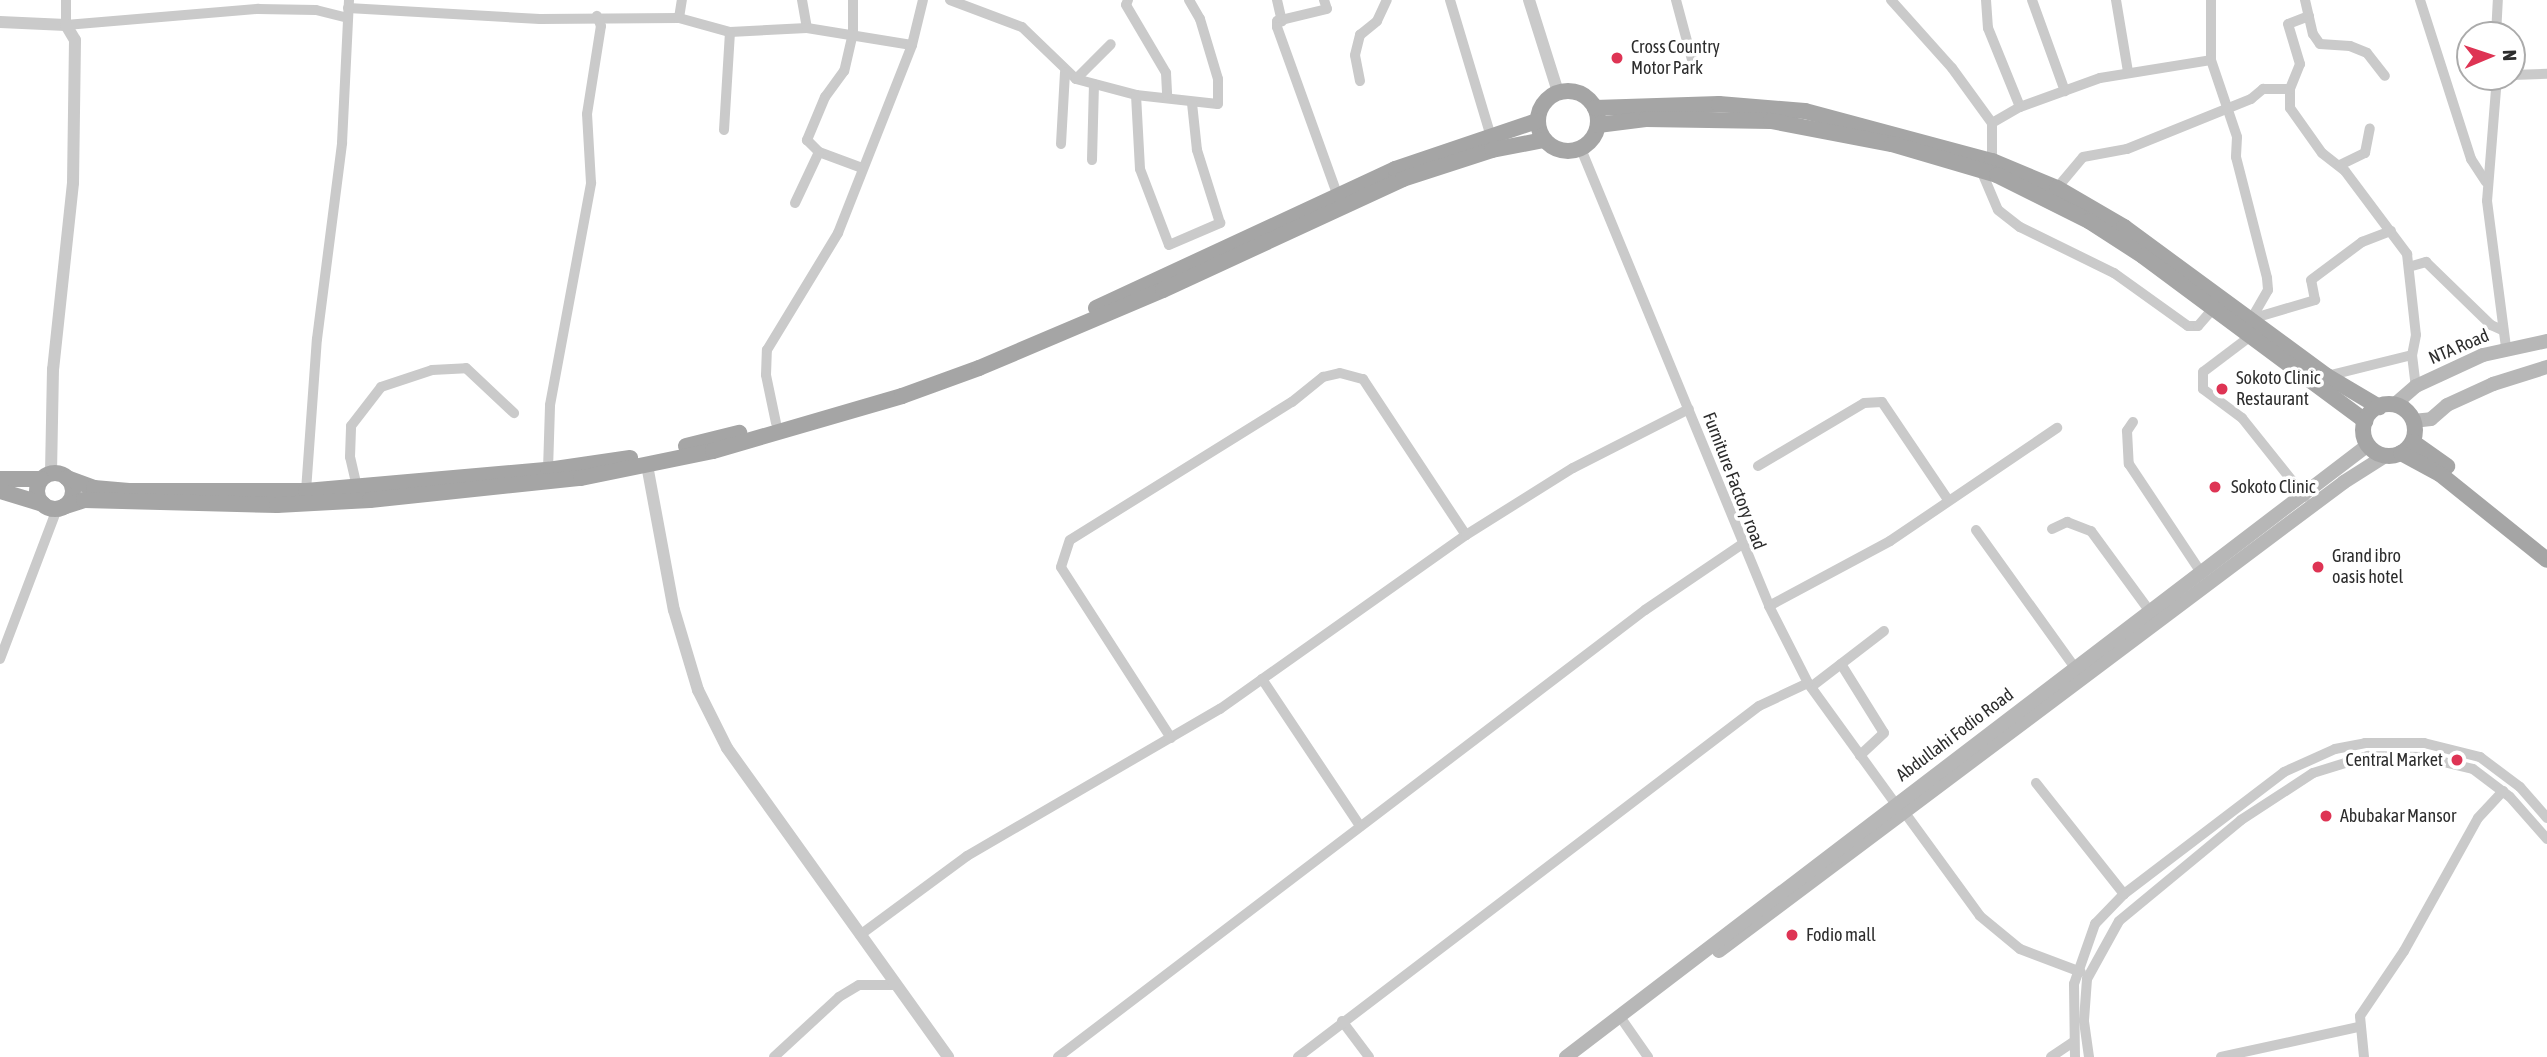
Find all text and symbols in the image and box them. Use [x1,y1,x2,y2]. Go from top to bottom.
north arrow [2456,21,2526,91]
place label: Cross Country Motor Park [1631,37,1720,80]
text: N [2499,49,2521,61]
marker: Cross Country Motor Park [1609,50,1625,66]
street label: NTA Road [2426,325,2492,369]
place label: Sokoto Clinic Restaurant [2236,368,2321,410]
marker: Sokoto Clinic Restaurant [2214,381,2230,397]
street label: Furniture Factory road [1698,409,1770,553]
place label: Sokoto Clinic [2231,476,2316,498]
marker: Sokoto Clinic [2205,477,2225,497]
place label: Grand ibro oasis hotel [2332,546,2403,588]
marker: Grand ibro oasis hotel [2310,559,2326,575]
street label: Abdullahi Fodio Road [1892,684,2018,786]
place label: Central Market [2346,749,2443,771]
marker: Central Market [2449,752,2465,768]
place label: Abubakar Mansor [2340,805,2456,827]
marker: Abubakar Mansor [2318,808,2334,824]
place label: Fodio mall [1806,924,1876,946]
marker: Fodio mall [1784,927,1800,943]

